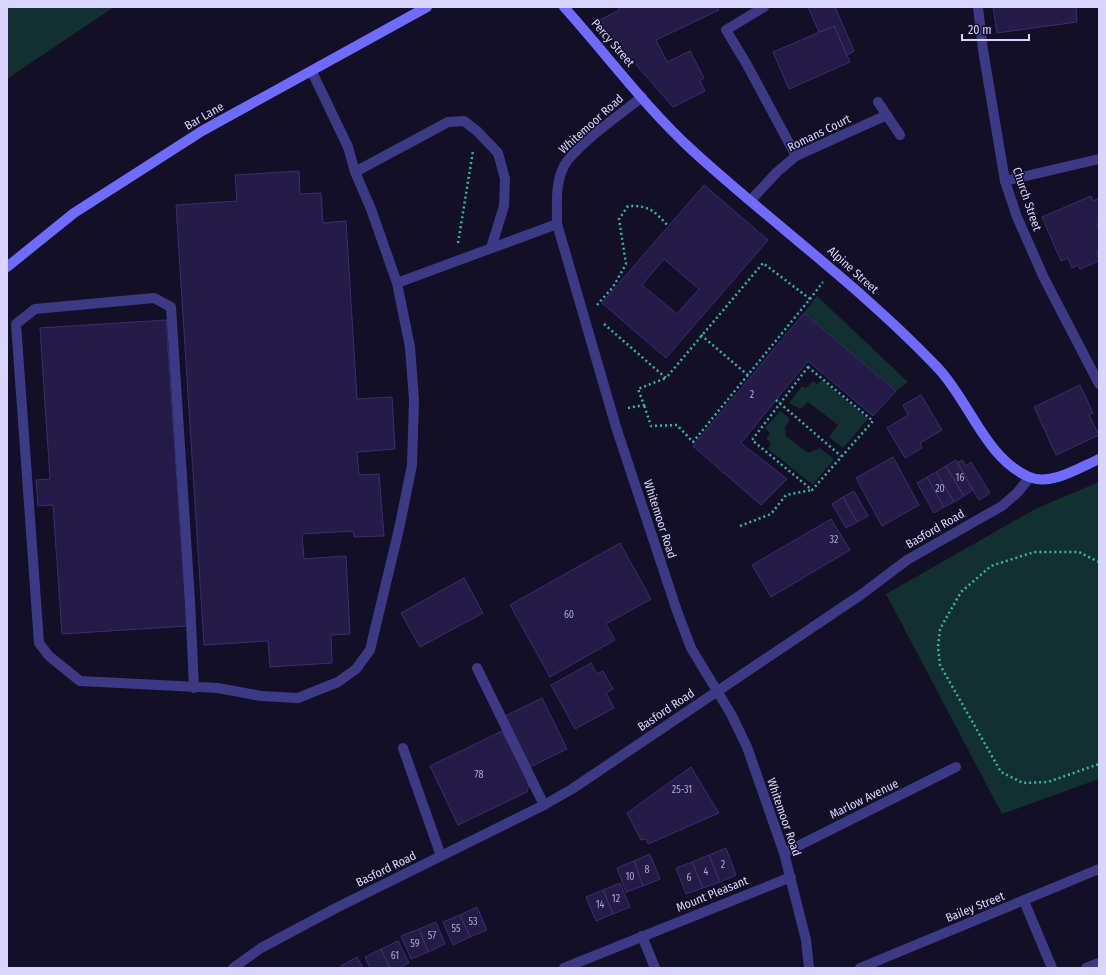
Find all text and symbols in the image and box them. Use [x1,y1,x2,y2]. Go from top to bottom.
street label: Percy Street [589,16,638,70]
scale bar [962,16,1029,42]
text: 20 m [968,23,992,37]
street label: Whitemoor Road [556,91,626,157]
street label: Bar Lane [182,99,226,133]
street label: Romans Court [785,112,853,154]
street label: Church Street [1010,165,1044,233]
street label: Alpine Street [825,244,881,296]
house number: 2 [750,389,755,401]
house number: 16 [956,472,964,484]
street label: Whitemoor Road [641,478,679,560]
house number: 20 [935,483,945,495]
street label: Basford Road [903,507,967,551]
house number: 32 [830,534,839,546]
house number: 60 [564,609,574,621]
street label: Basford Road [635,686,697,734]
house number: 78 [475,769,483,781]
street label: Whitemoor Road [764,776,804,858]
street label: Marlow Avenue [827,776,901,822]
house number: 25-31 [672,784,692,796]
street label: Basford Road [354,848,418,890]
house number: 2 [721,859,726,871]
house number: 8 [645,864,650,876]
house number: 4 [704,866,709,878]
house number: 10 [625,871,635,883]
house number: 6 [687,872,692,884]
street label: Mount Pleasant [674,873,750,915]
street label: Bailey Street [944,889,1006,925]
house number: 12 [612,893,621,905]
house number: 14 [596,899,605,911]
house number: 53 [468,916,478,928]
house number: 55 [451,923,461,935]
house number: 57 [428,930,436,942]
house number: 59 [410,938,420,950]
house number: 61 [391,950,399,962]

